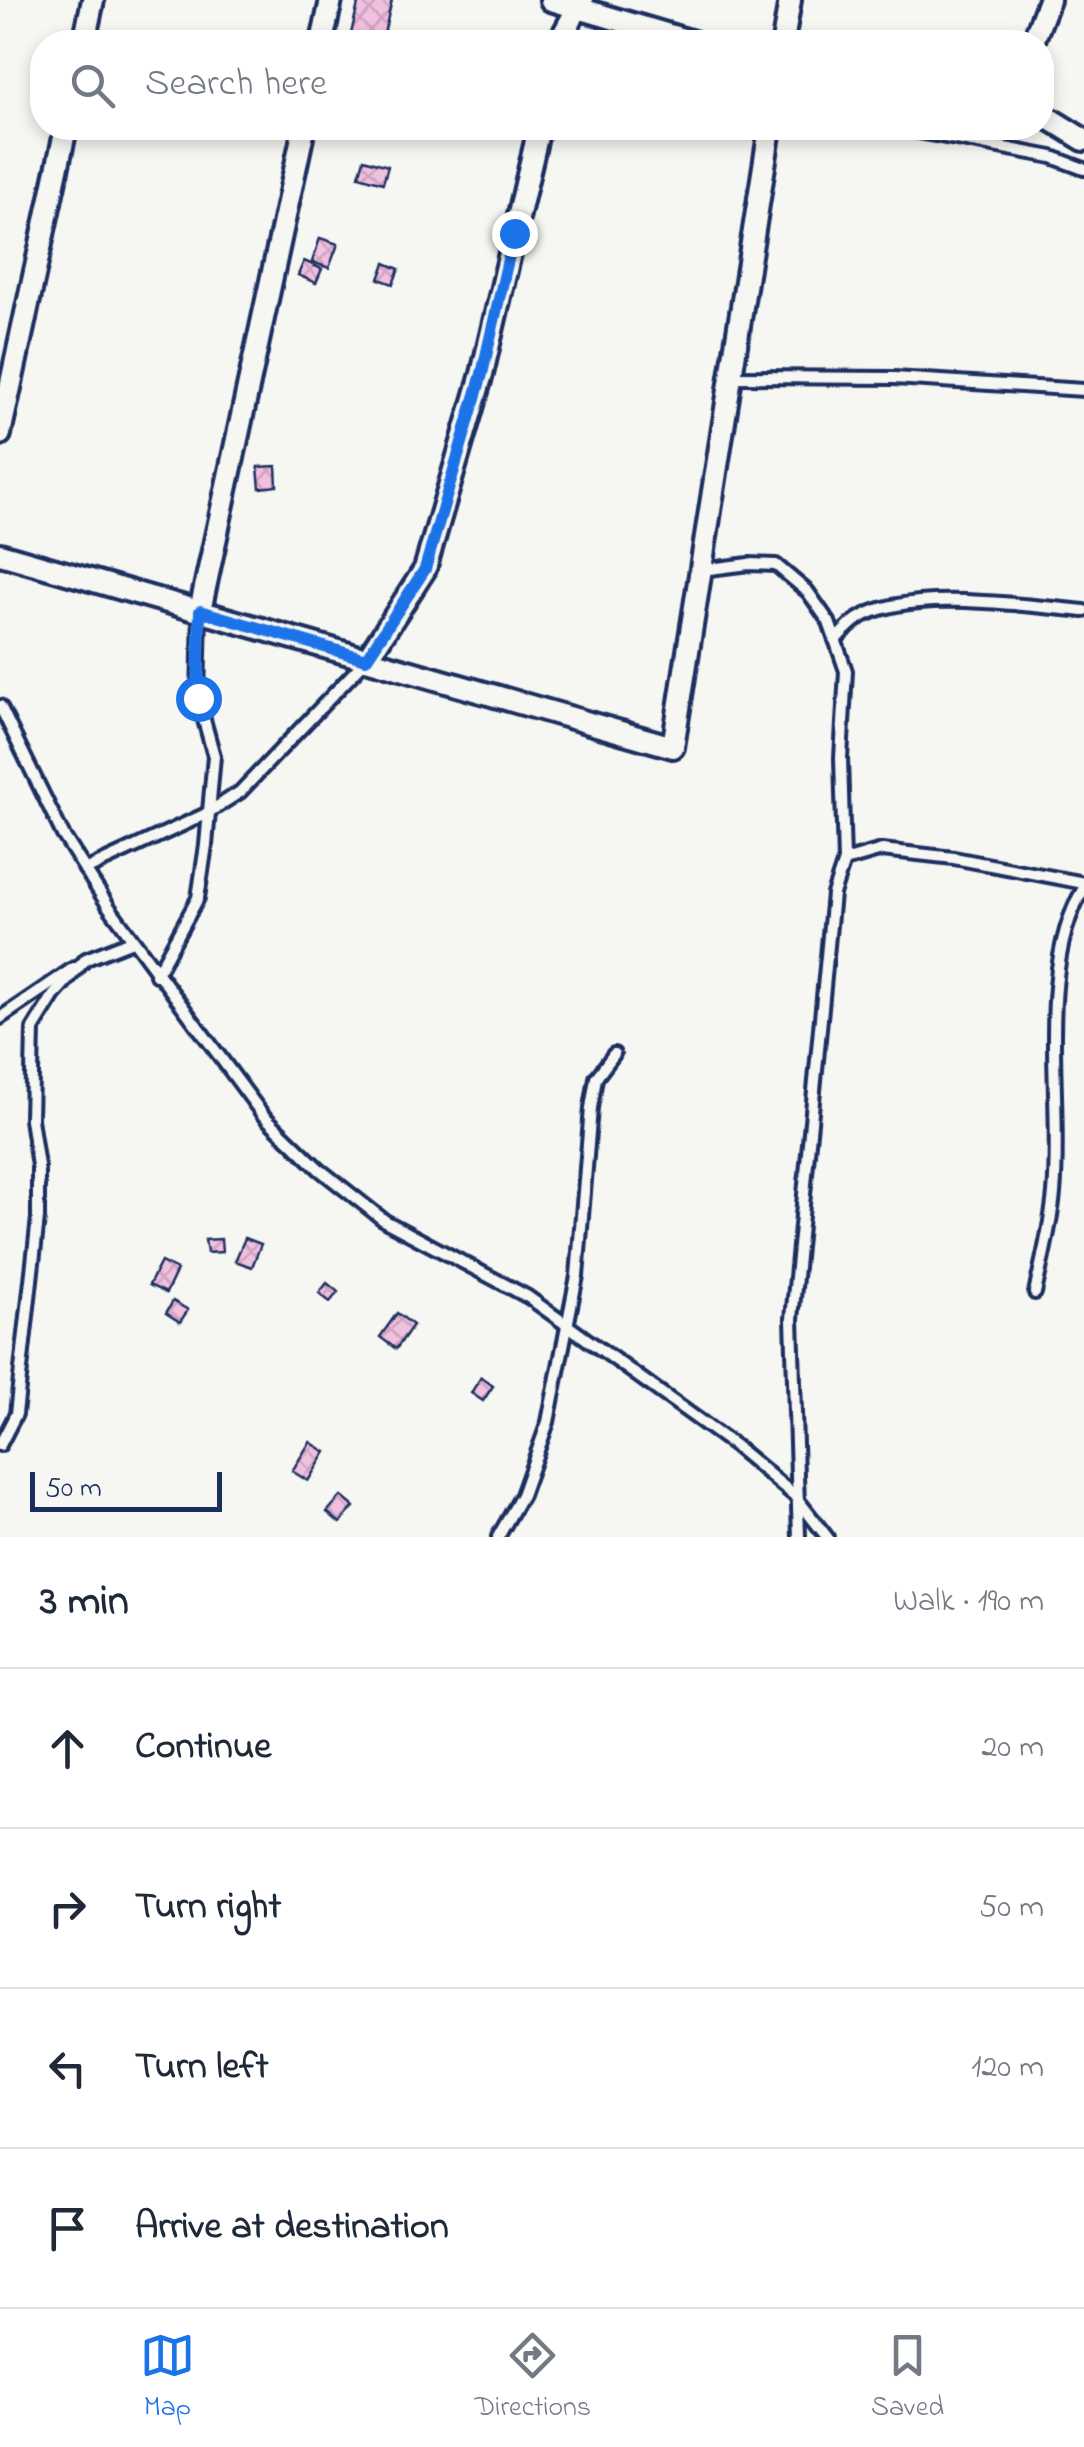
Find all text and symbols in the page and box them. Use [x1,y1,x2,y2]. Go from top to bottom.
search box [30,30,1054,140]
text: Search here [145,57,327,113]
icon: search [65,58,120,113]
route end [492,211,538,257]
route start [176,676,222,722]
scale bar [30,1467,222,1512]
text: 50 m [45,1469,102,1510]
text: 3 min [40,1572,129,1633]
text: Walk · 190 m [893,1579,1044,1626]
text: Continue [135,1720,271,1776]
icon: ahead [40,1721,95,1776]
text: 20 m [981,1725,1044,1772]
text: Turn right [135,1880,281,1936]
icon: right [40,1881,95,1936]
text: 50 m [979,1885,1044,1932]
text: Turn left [135,2040,268,2096]
icon: left [40,2041,95,2096]
text: 120 m [971,2045,1044,2092]
text: Arrive at destination [135,2200,449,2256]
icon: arrive [40,2201,95,2256]
tab: Map [140,2328,195,2429]
tab: Directions [475,2328,591,2429]
tab: Saved [871,2328,944,2429]

